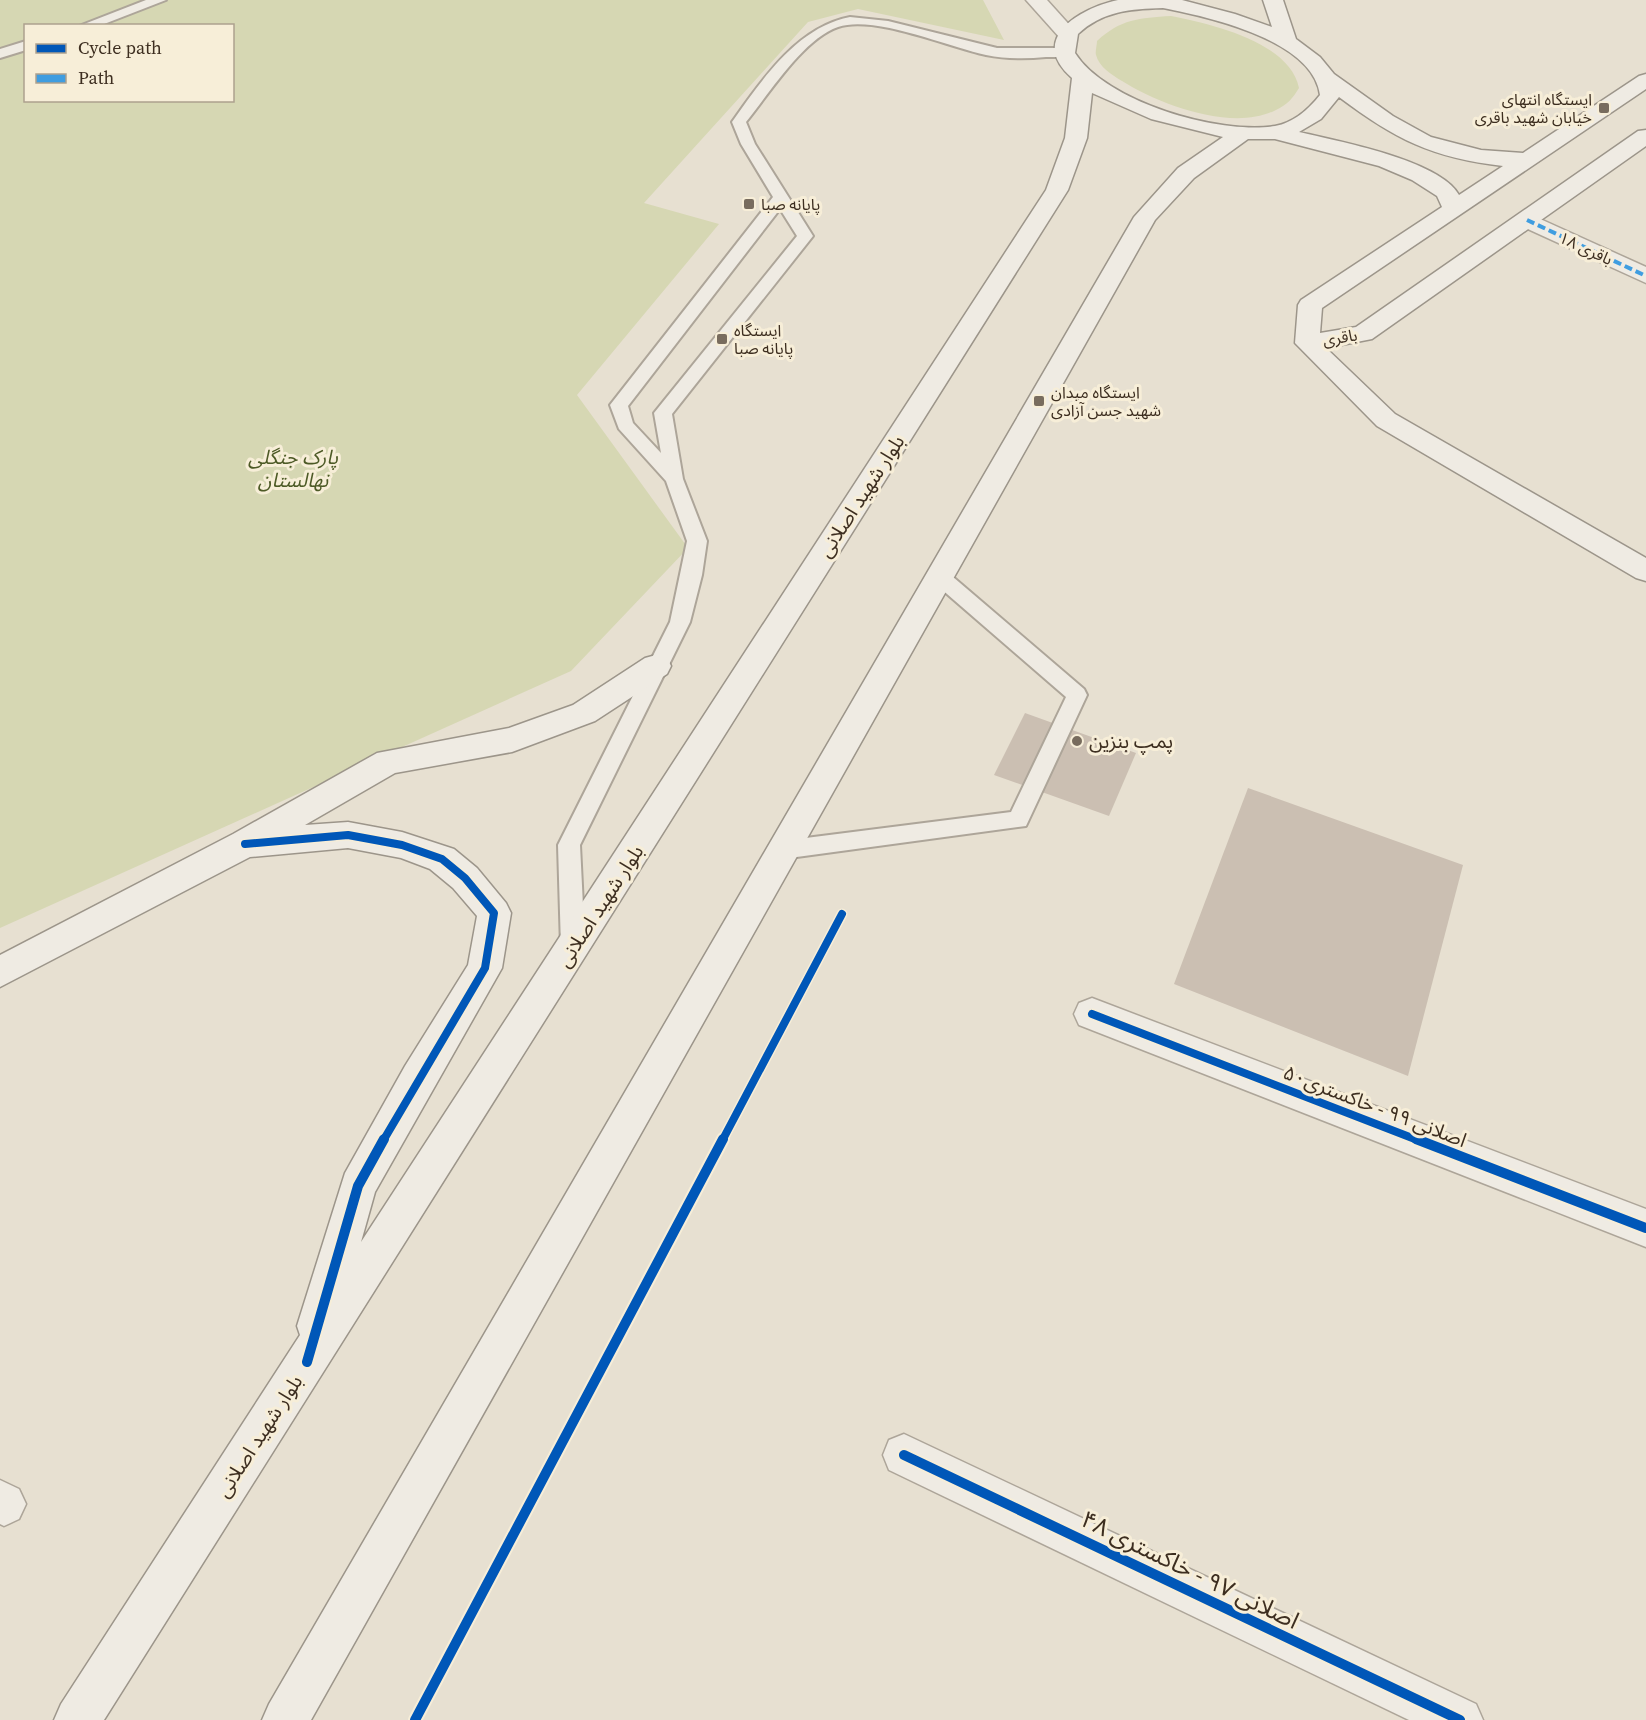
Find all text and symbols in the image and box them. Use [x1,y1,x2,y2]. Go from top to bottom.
legend [24,24,234,102]
text: Cycle path [78,35,162,60]
text: Path [78,65,115,90]
place label: ایستگاه انتهای خیابان شهید باقری [1475,88,1592,128]
marker: ایستگاه انتهای خیابان شهید باقری [1597,101,1611,115]
place label: پایانه صبا [761,193,820,215]
marker: پایانه صبا [742,197,756,211]
street label: باقری ۱۸ [1556,226,1616,270]
place label: ایستگاه پایانه صبا [734,319,793,359]
street label: باقری [1321,323,1359,351]
marker: ایستگاه پایانه صبا [715,332,729,346]
place label: ایستگاه میدان شهید جسن آزادی [1051,381,1161,421]
marker: ایستگاه میدان شهید جسن آزادی [1032,394,1046,408]
street label: بلوار شهید اصلانی [811,429,911,563]
park label: پارک جنگلی نهالستان [248,443,338,494]
place label: پمپ بنزین [1089,727,1173,755]
marker: پمپ بنزین [1070,734,1084,748]
street label: بلوار شهید اصلانی [550,839,650,973]
street label: اصلانی ۹۹ - خاکستری۵۰ [1279,1058,1471,1154]
street label: بلوار شهید اصلانی [209,1369,309,1503]
street label: اصلانی ۹۷ - خاکستری ۴۸ [1076,1502,1305,1637]

